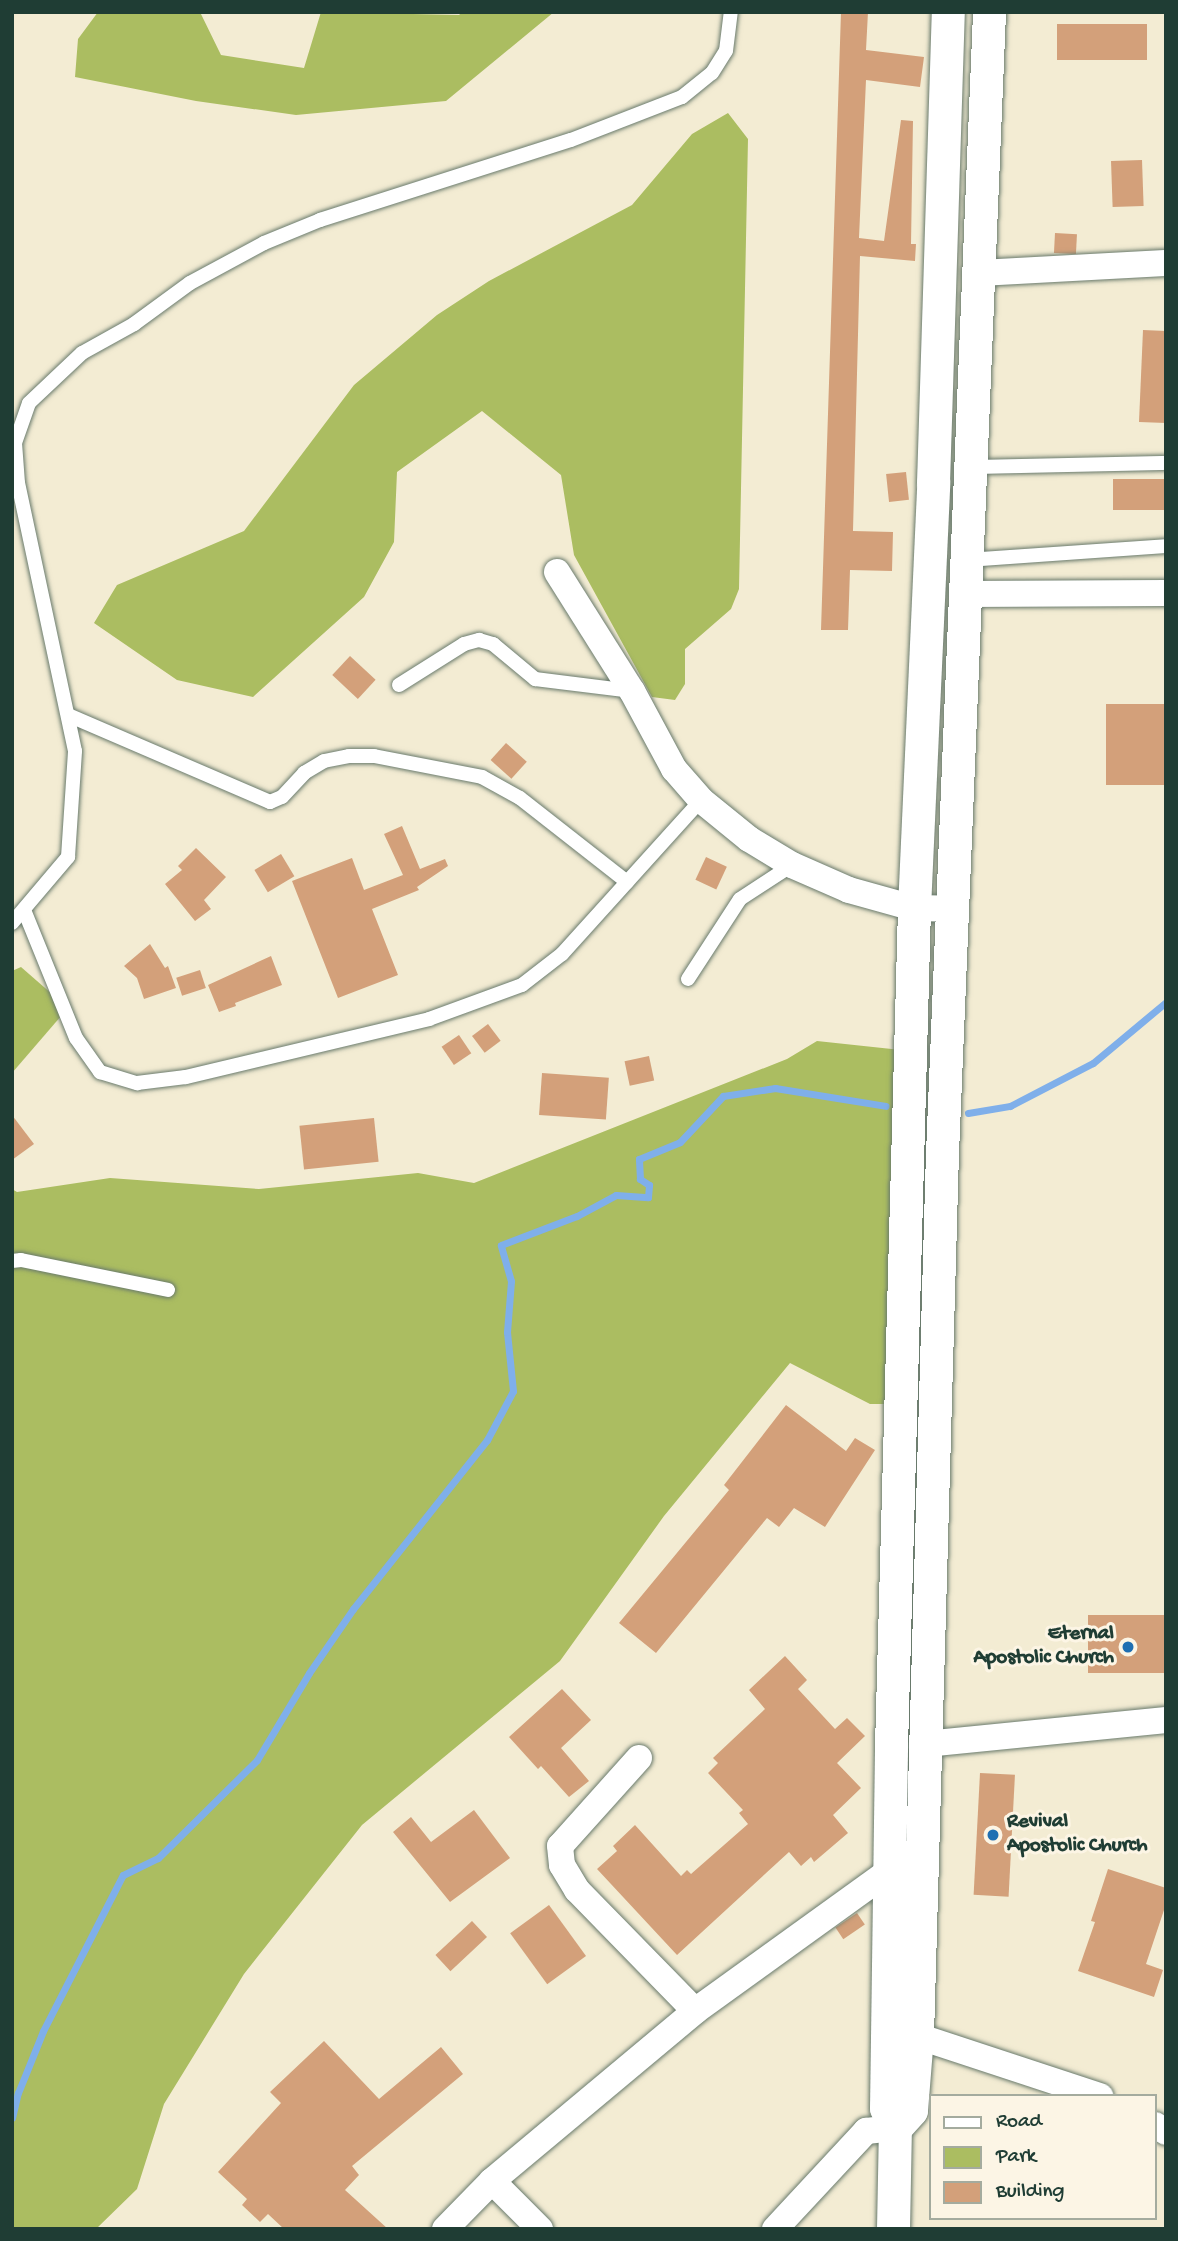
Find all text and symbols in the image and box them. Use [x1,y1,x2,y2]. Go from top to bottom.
place label: Eternal Apostolic Church [974,1622,1114,1672]
marker: Eternal Apostolic Church [1120,1639,1136,1655]
place label: Revival Apostolic Church [1007,1810,1147,1860]
marker: Revival Apostolic Church [985,1827,1001,1843]
legend [930,2094,1157,2220]
text: Road [996,2110,1042,2135]
text: Park [996,2145,1036,2170]
text: Building [996,2180,1065,2205]

